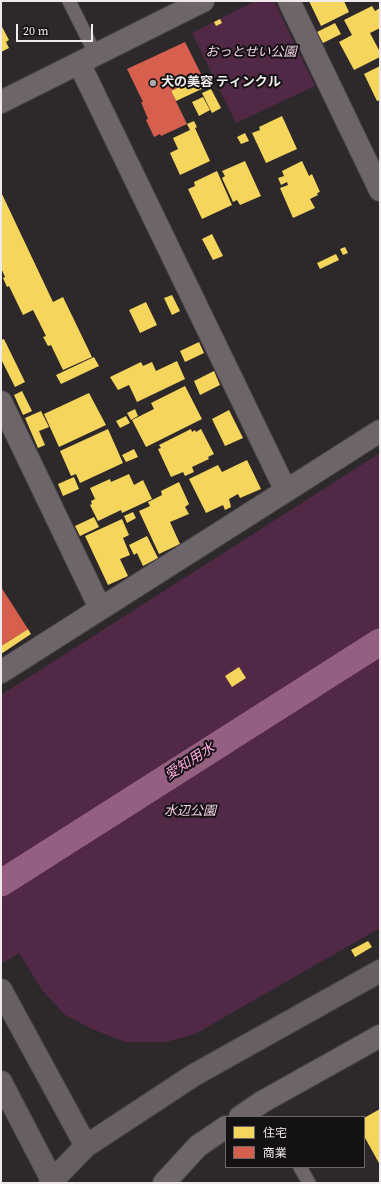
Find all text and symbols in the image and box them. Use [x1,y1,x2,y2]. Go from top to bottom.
scale bar [18,16,95,42]
text: 20 m [23,23,49,39]
park label: おっとせい公園 [206,45,296,61]
place label: 犬の美容 ティンクル [161,75,281,91]
marker: 犬の美容 ティンクル [148,78,158,88]
water label: 愛知用水 [162,740,218,784]
park label: 水辺公園 [164,804,216,820]
legend [225,1116,365,1168]
text: 住宅 [263,1125,287,1141]
text: 商業 [263,1145,287,1161]

